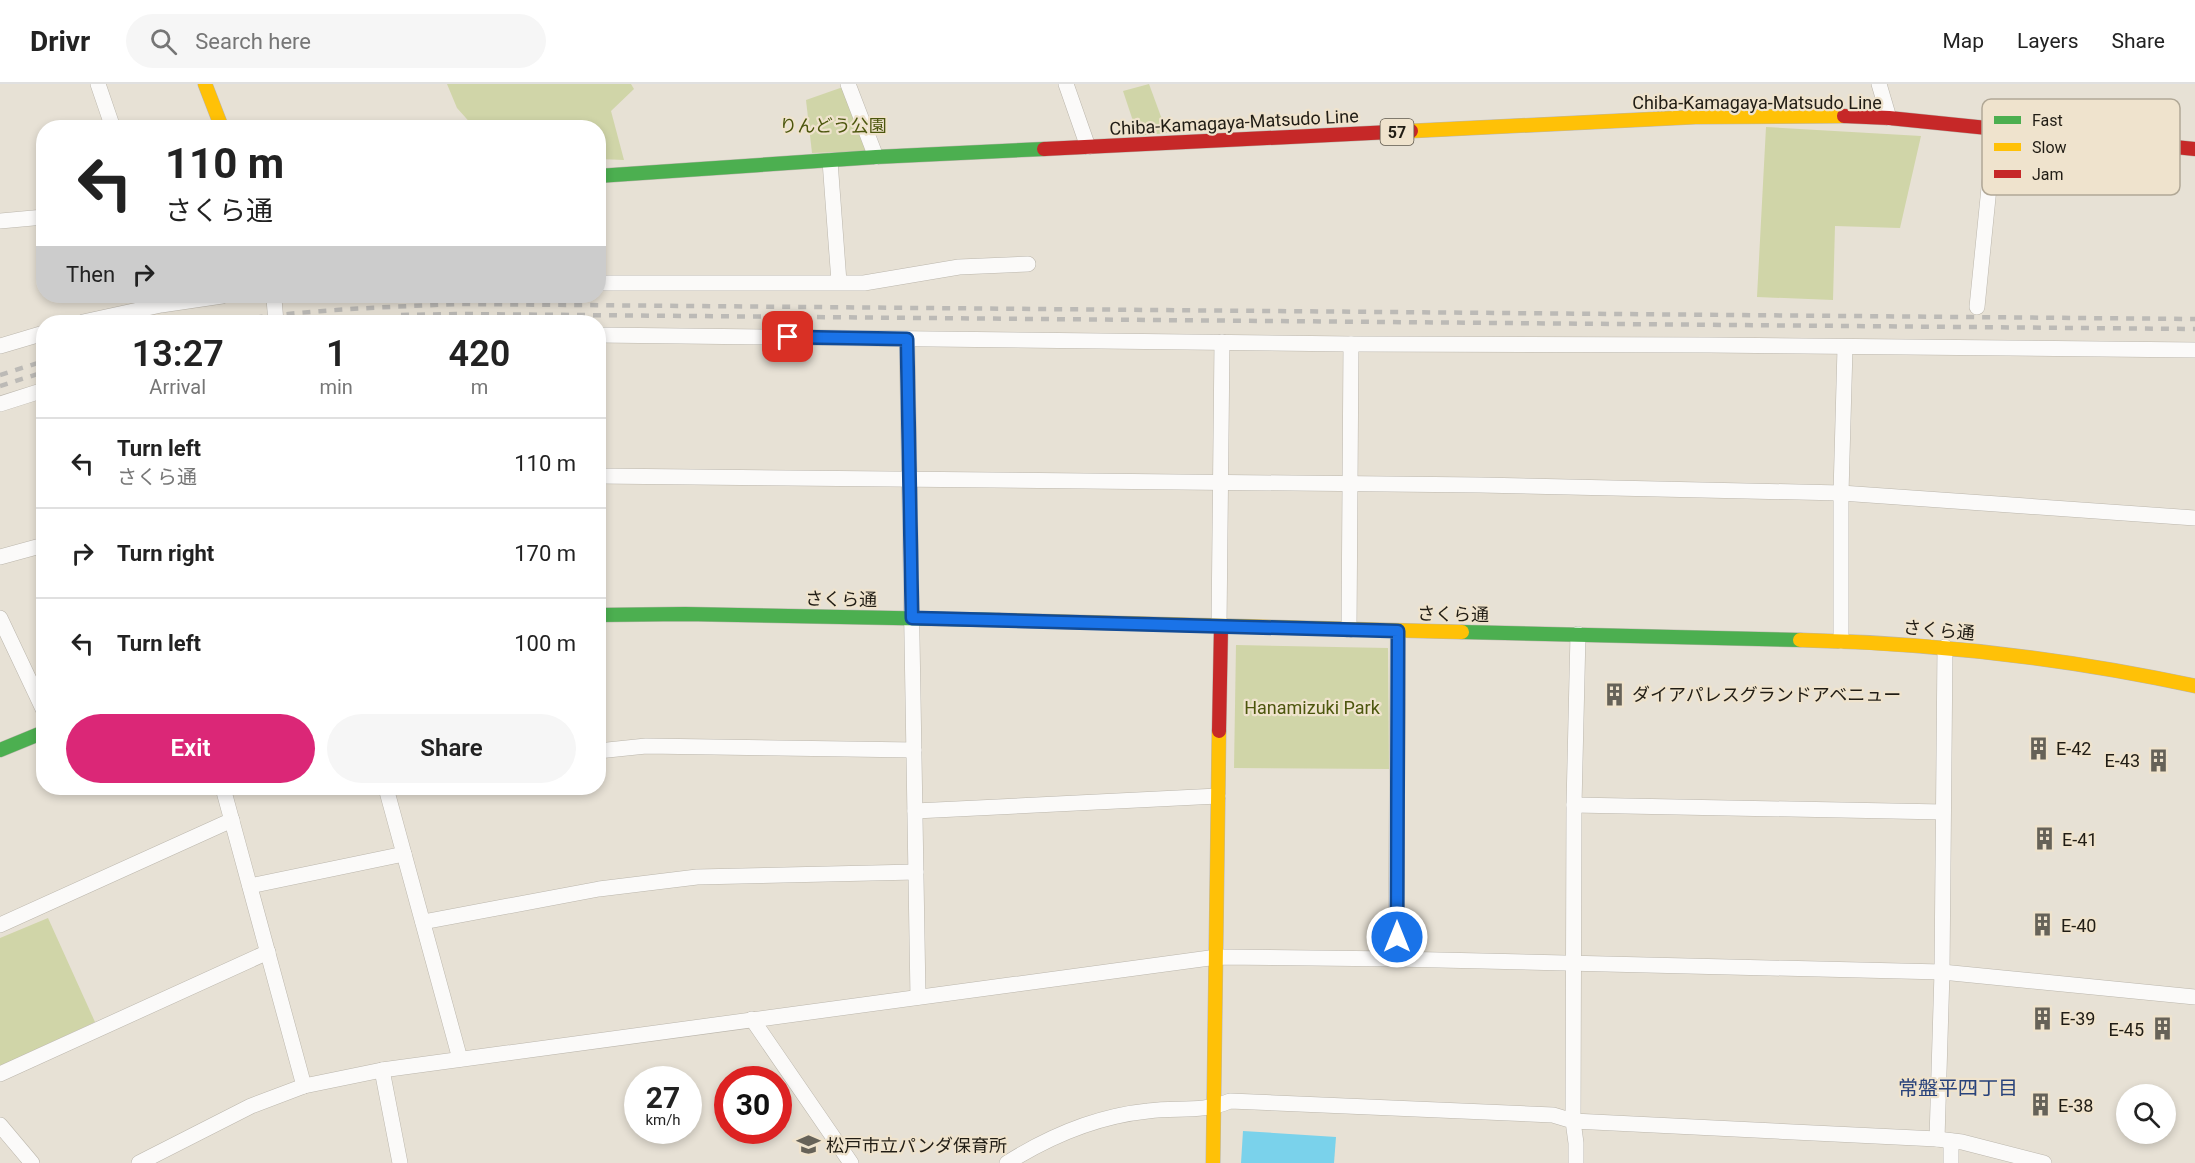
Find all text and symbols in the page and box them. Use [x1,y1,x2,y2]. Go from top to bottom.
search box [126,14,546,68]
text: Drivr [30,25,90,58]
icon: search [147,25,180,58]
text: Search here [195,29,311,54]
text: Map [1942,29,1984,53]
text: Layers [2017,29,2078,53]
text: Share [2111,29,2165,53]
street label: Chiba-Kamagaya-Matsudo Line [1632,92,1882,113]
legend [1982,99,2180,195]
street label: Chiba-Kamagaya-Matsudo Line [1109,105,1359,139]
text: Fast [2032,111,2063,130]
park label: りんどう公園 [779,115,887,136]
road number: 57 [1380,119,1414,145]
text: Slow [2032,138,2067,157]
text: 110 m [165,139,284,188]
icon: left [66,144,144,222]
text: Jam [2032,165,2064,184]
text: さくら通 [165,195,273,227]
icon: right [127,258,160,291]
text: Then [66,262,115,287]
pin [762,311,813,362]
icon: arrive [771,320,804,353]
text: 13:27 [132,333,224,375]
text: 1 [326,333,346,375]
text: 420 [449,333,510,375]
text: Arrival [149,375,206,399]
text: min [319,375,353,399]
text: m [471,375,488,399]
text: Turn left [117,436,201,461]
icon: left [66,447,99,480]
text: 110 m [514,451,576,476]
text: さくら通 [117,465,197,489]
icon: right [66,537,99,570]
text: Turn right [117,541,214,566]
text: 170 m [514,541,576,566]
street label: さくら通 [805,588,877,610]
street label: さくら通 [1417,603,1489,625]
street label: さくら通 [1902,616,1976,644]
icon: left [66,627,99,660]
text: Turn left [117,631,201,656]
text: 100 m [514,631,576,656]
building icon: ダイアパレスグランドアベニュー [1601,681,1627,707]
place label: ダイアパレスグランドアベニュー [1632,684,1901,705]
park label: Hanamizuki Park [1244,697,1381,718]
button: Exit [66,714,315,783]
button: Share [327,714,576,783]
building icon: E-42 [2025,735,2051,761]
place label: E-42 [2056,738,2091,759]
building icon: E-43 [2145,747,2171,773]
place label: E-43 [2105,750,2140,771]
building icon: E-41 [2031,826,2057,852]
place label: E-41 [2062,829,2097,850]
position arrow [1365,905,1429,969]
building icon: E-40 [2030,912,2056,938]
place label: E-40 [2061,915,2096,936]
building icon: E-39 [2029,1005,2055,1031]
place label: E-39 [2060,1008,2095,1029]
building icon: E-45 [2149,1016,2175,1042]
place label: E-45 [2109,1019,2144,1040]
speed limit sign: 30 [714,1066,792,1144]
district label: 常盤平四丁目 [1898,1076,2018,1100]
text: 27 [646,1080,680,1115]
map controls [2116,1084,2176,1144]
button: search [2116,1084,2176,1144]
building icon: E-38 [2027,1092,2053,1118]
place label: E-38 [2058,1095,2093,1116]
text: km/h [645,1111,681,1129]
school or university icon: 松戸市立パンダ保育所 [795,1132,821,1158]
place label: 松戸市立パンダ保育所 [826,1135,1007,1156]

